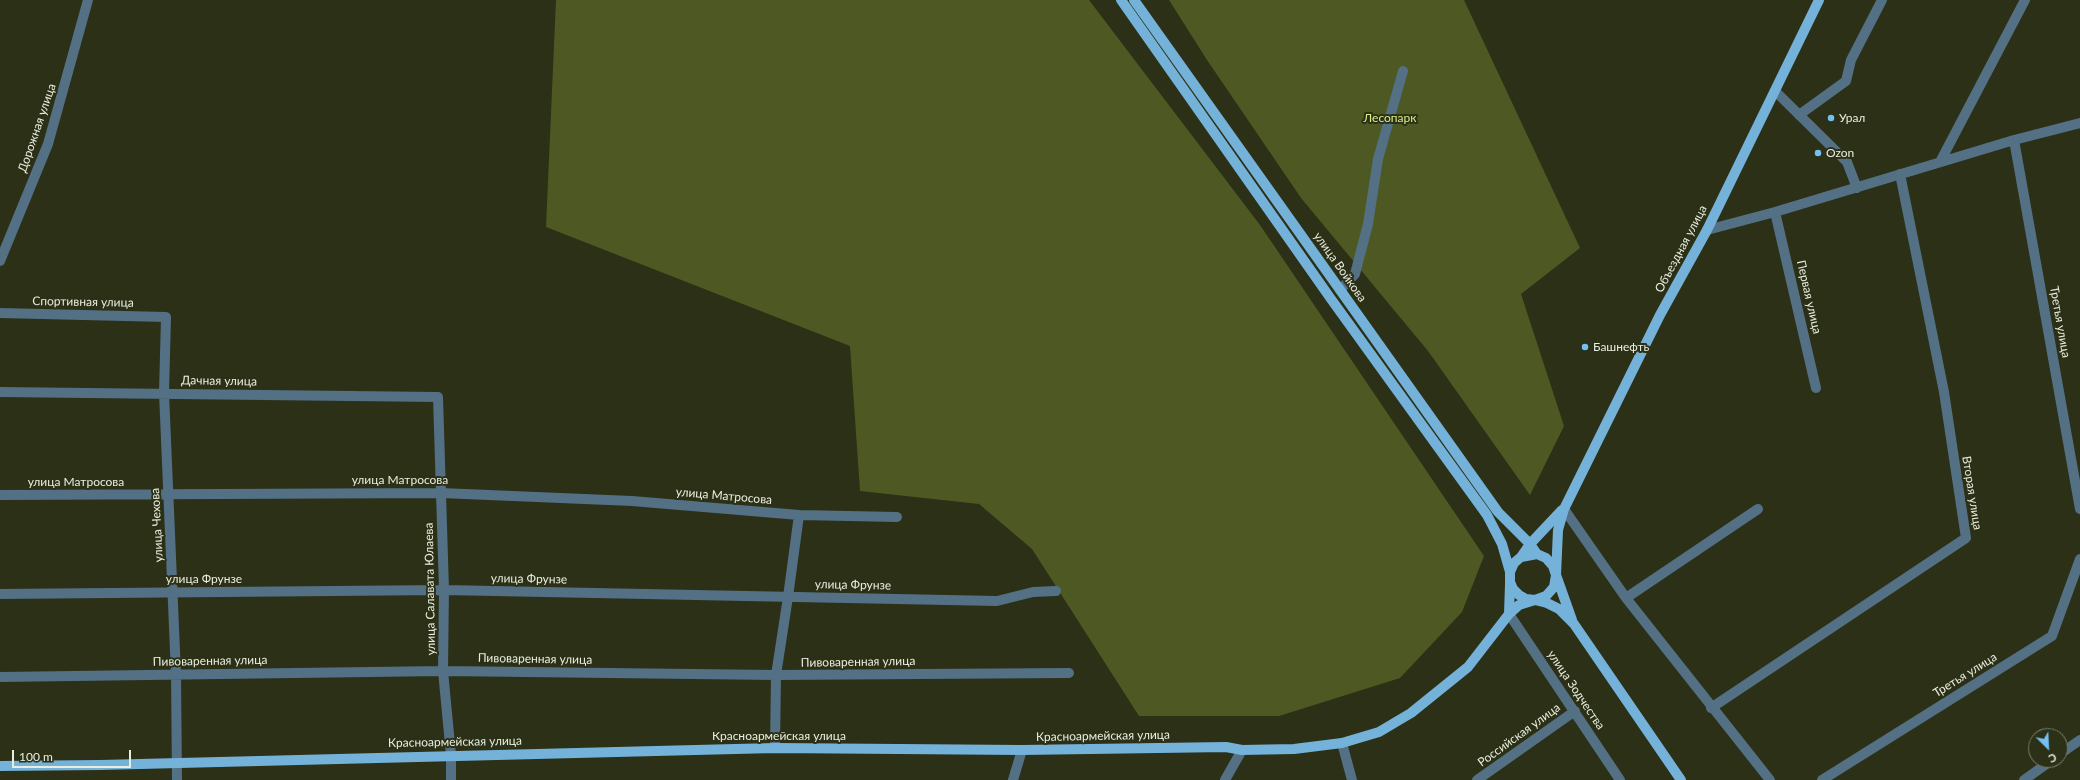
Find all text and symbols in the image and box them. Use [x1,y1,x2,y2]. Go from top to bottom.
street label: Дорожная улица [15,82,59,174]
park label: Лесопарк [1364,111,1416,125]
place label: Урал [1839,111,1865,125]
marker: Урал [1826,113,1836,123]
place label: Ozon [1826,146,1854,160]
marker: Ozon [1813,148,1823,158]
street label: Объездная улица [1652,203,1710,295]
street label: улица Войкова [1311,229,1369,305]
street label: Первая улица [1794,259,1824,335]
street label: Третья улица [2047,285,2073,359]
street label: Спортивная улица [32,294,134,310]
place label: Башнефть [1593,340,1649,354]
marker: Башнефть [1580,342,1590,352]
street label: Дачная улица [181,373,257,389]
street label: Вторая улица [1959,455,1985,531]
street label: улица Матросова [352,473,448,487]
street label: улица Матросова [28,475,124,489]
street label: улица Матросова [675,485,773,507]
street label: улица Чехова [148,488,166,562]
street label: улица Салавата Юлаева [422,522,438,656]
street label: улица Фрунзе [491,571,567,587]
street label: улица Фрунзе [166,572,242,586]
street label: улица Фрунзе [815,577,891,593]
street label: улица Зодчества [1544,648,1608,732]
street label: Третья улица [1931,650,1999,700]
street label: Пивоваренная улица [478,651,592,667]
street label: Пивоваренная улица [153,653,267,669]
street label: Пивоваренная улица [801,654,915,670]
street label: Российская улица [1475,700,1563,770]
street label: Красноармейская улица [1036,728,1170,744]
north arrow [2028,728,2068,768]
street label: Красноармейская улица [712,729,846,743]
street label: Красноармейская улица [388,734,522,750]
scale bar [14,742,133,768]
text: 100 m [19,749,53,764]
text: С [2047,751,2059,766]

